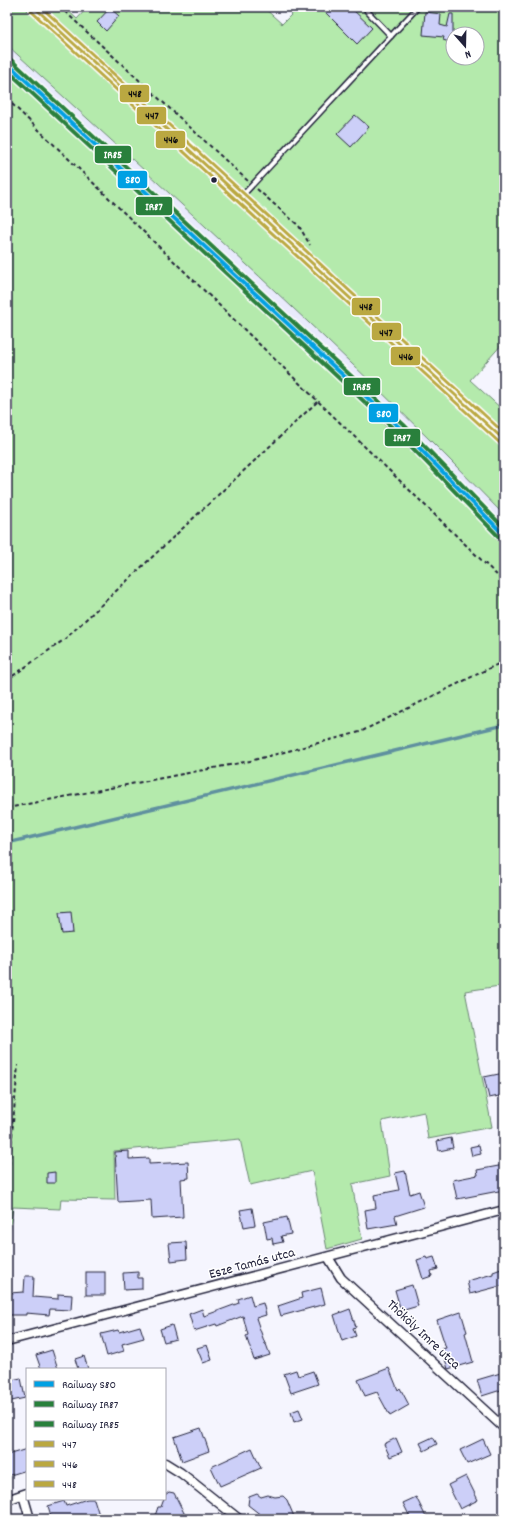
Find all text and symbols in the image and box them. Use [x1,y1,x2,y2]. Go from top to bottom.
north arrow [445,26,485,66]
text: N [462,45,473,62]
line badge: 448 [119,84,150,103]
text: 448 [128,87,142,103]
line badge: 447 [136,106,167,125]
text: 447 [145,109,159,125]
line badge: 446 [155,130,186,149]
text: 446 [164,133,179,149]
line badge: IR85 [94,145,132,164]
text: IR85 [104,148,122,164]
line badge: S80 [117,170,148,189]
text: S80 [125,173,141,189]
unlabelled marker [209,175,219,185]
line badge: IR87 [135,196,173,216]
text: IR87 [145,200,163,216]
line badge: 448 [351,297,381,316]
text: 448 [359,300,373,316]
line badge: 447 [371,322,402,341]
text: 447 [379,326,393,342]
line badge: 446 [390,346,421,366]
text: 446 [399,350,414,366]
line badge: IR85 [343,377,381,396]
text: IR85 [353,380,371,396]
line badge: S80 [368,403,399,423]
text: S80 [376,407,392,423]
line badge: IR87 [384,428,421,447]
text: IR87 [393,431,411,447]
street label: Esze Tamás utca [207,1243,298,1285]
street label: Thököly Imre utca [382,1296,465,1375]
legend [26,1368,166,1500]
text: Railway S80 [62,1377,116,1394]
text: Railway IR87 [62,1397,119,1414]
text: Railway IR85 [62,1417,119,1434]
text: 447 [62,1437,77,1454]
text: 446 [62,1457,78,1474]
text: 448 [62,1477,77,1494]

